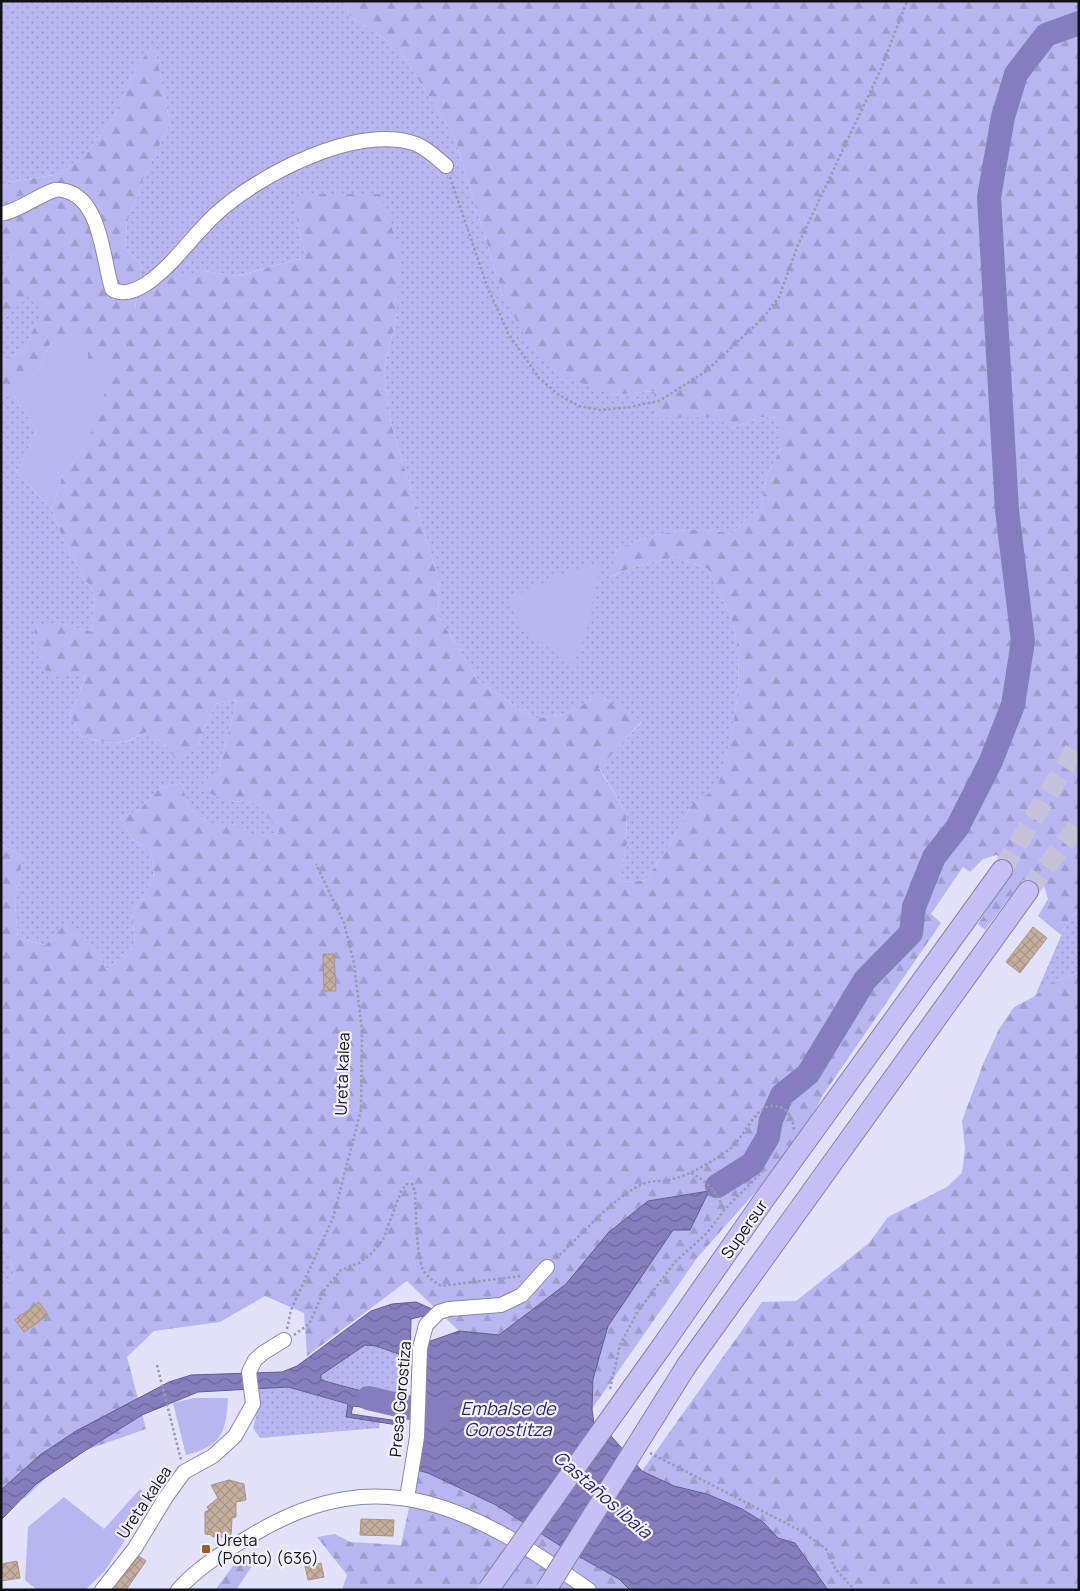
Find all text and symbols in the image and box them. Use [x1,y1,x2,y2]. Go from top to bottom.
street label: Ureta kalea [330,1032,354,1116]
street label: Supersur [716,1195,772,1263]
street label: Presa Gorostiza [384,1340,416,1458]
water label: Embalse de Gorostitza [460,1396,557,1441]
water label: Castaños ibaia [549,1445,658,1544]
street label: Ureta kalea [112,1461,176,1543]
place label: Ureta (Ponto) (636) [216,1529,319,1569]
marker: Ureta (Ponto) (636) [200,1543,212,1555]

